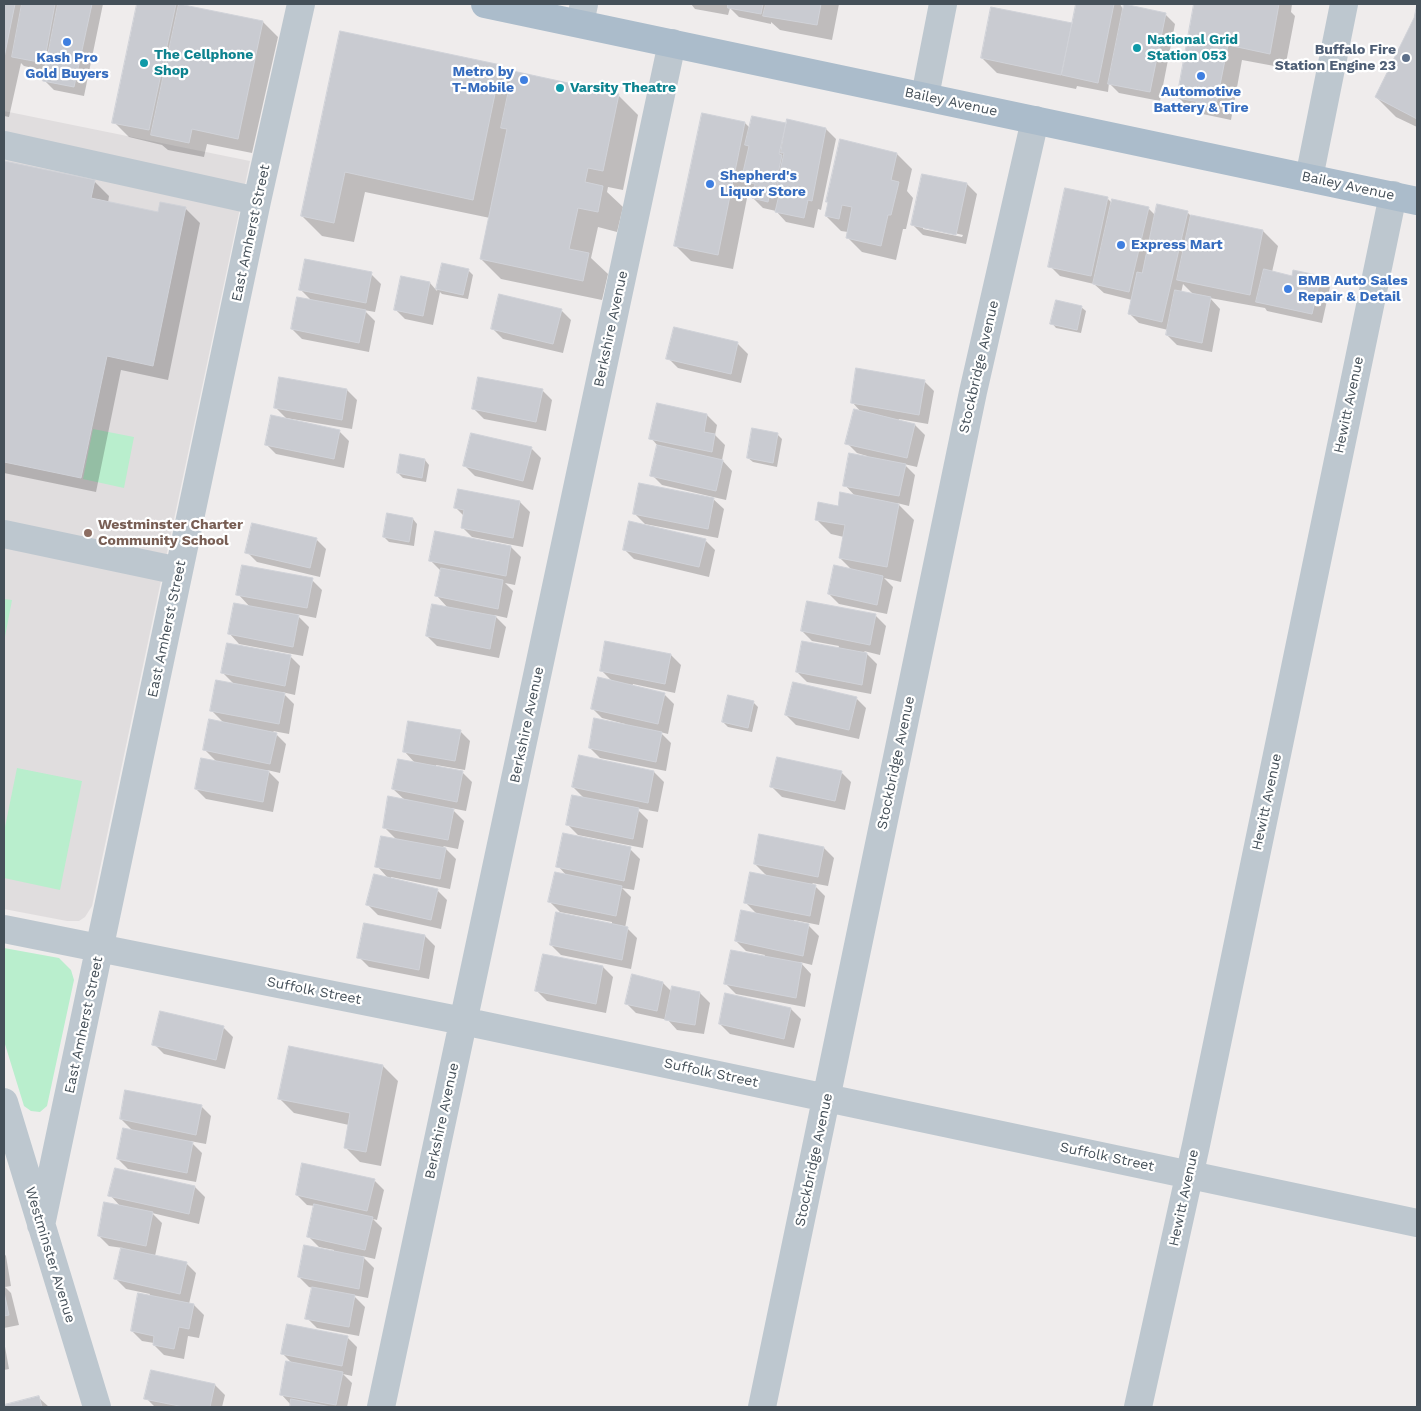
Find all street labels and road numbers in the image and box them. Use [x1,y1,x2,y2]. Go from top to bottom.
street label: Bailey Avenue [903,84,999,120]
street label: East Amherst Street [228,163,274,303]
street label: Bailey Avenue [1300,168,1396,204]
street label: Berkshire Avenue [590,269,632,389]
street label: Stockbridge Avenue [956,299,1002,435]
street label: Hewitt Avenue [1331,355,1367,455]
street label: East Amherst Street [144,559,190,699]
street label: Berkshire Avenue [506,665,548,785]
street label: Stockbridge Avenue [874,695,918,831]
street label: Hewitt Avenue [1249,752,1285,852]
street label: East Amherst Street [61,955,107,1095]
street label: Suffolk Street [265,974,363,1008]
street label: Suffolk Street [662,1055,760,1091]
street label: Berkshire Avenue [421,1061,463,1181]
street label: Stockbridge Avenue [792,1092,836,1228]
street label: Suffolk Street [1058,1139,1156,1175]
street label: Hewitt Avenue [1166,1148,1202,1248]
street label: Westminster Avenue [21,1185,79,1325]

